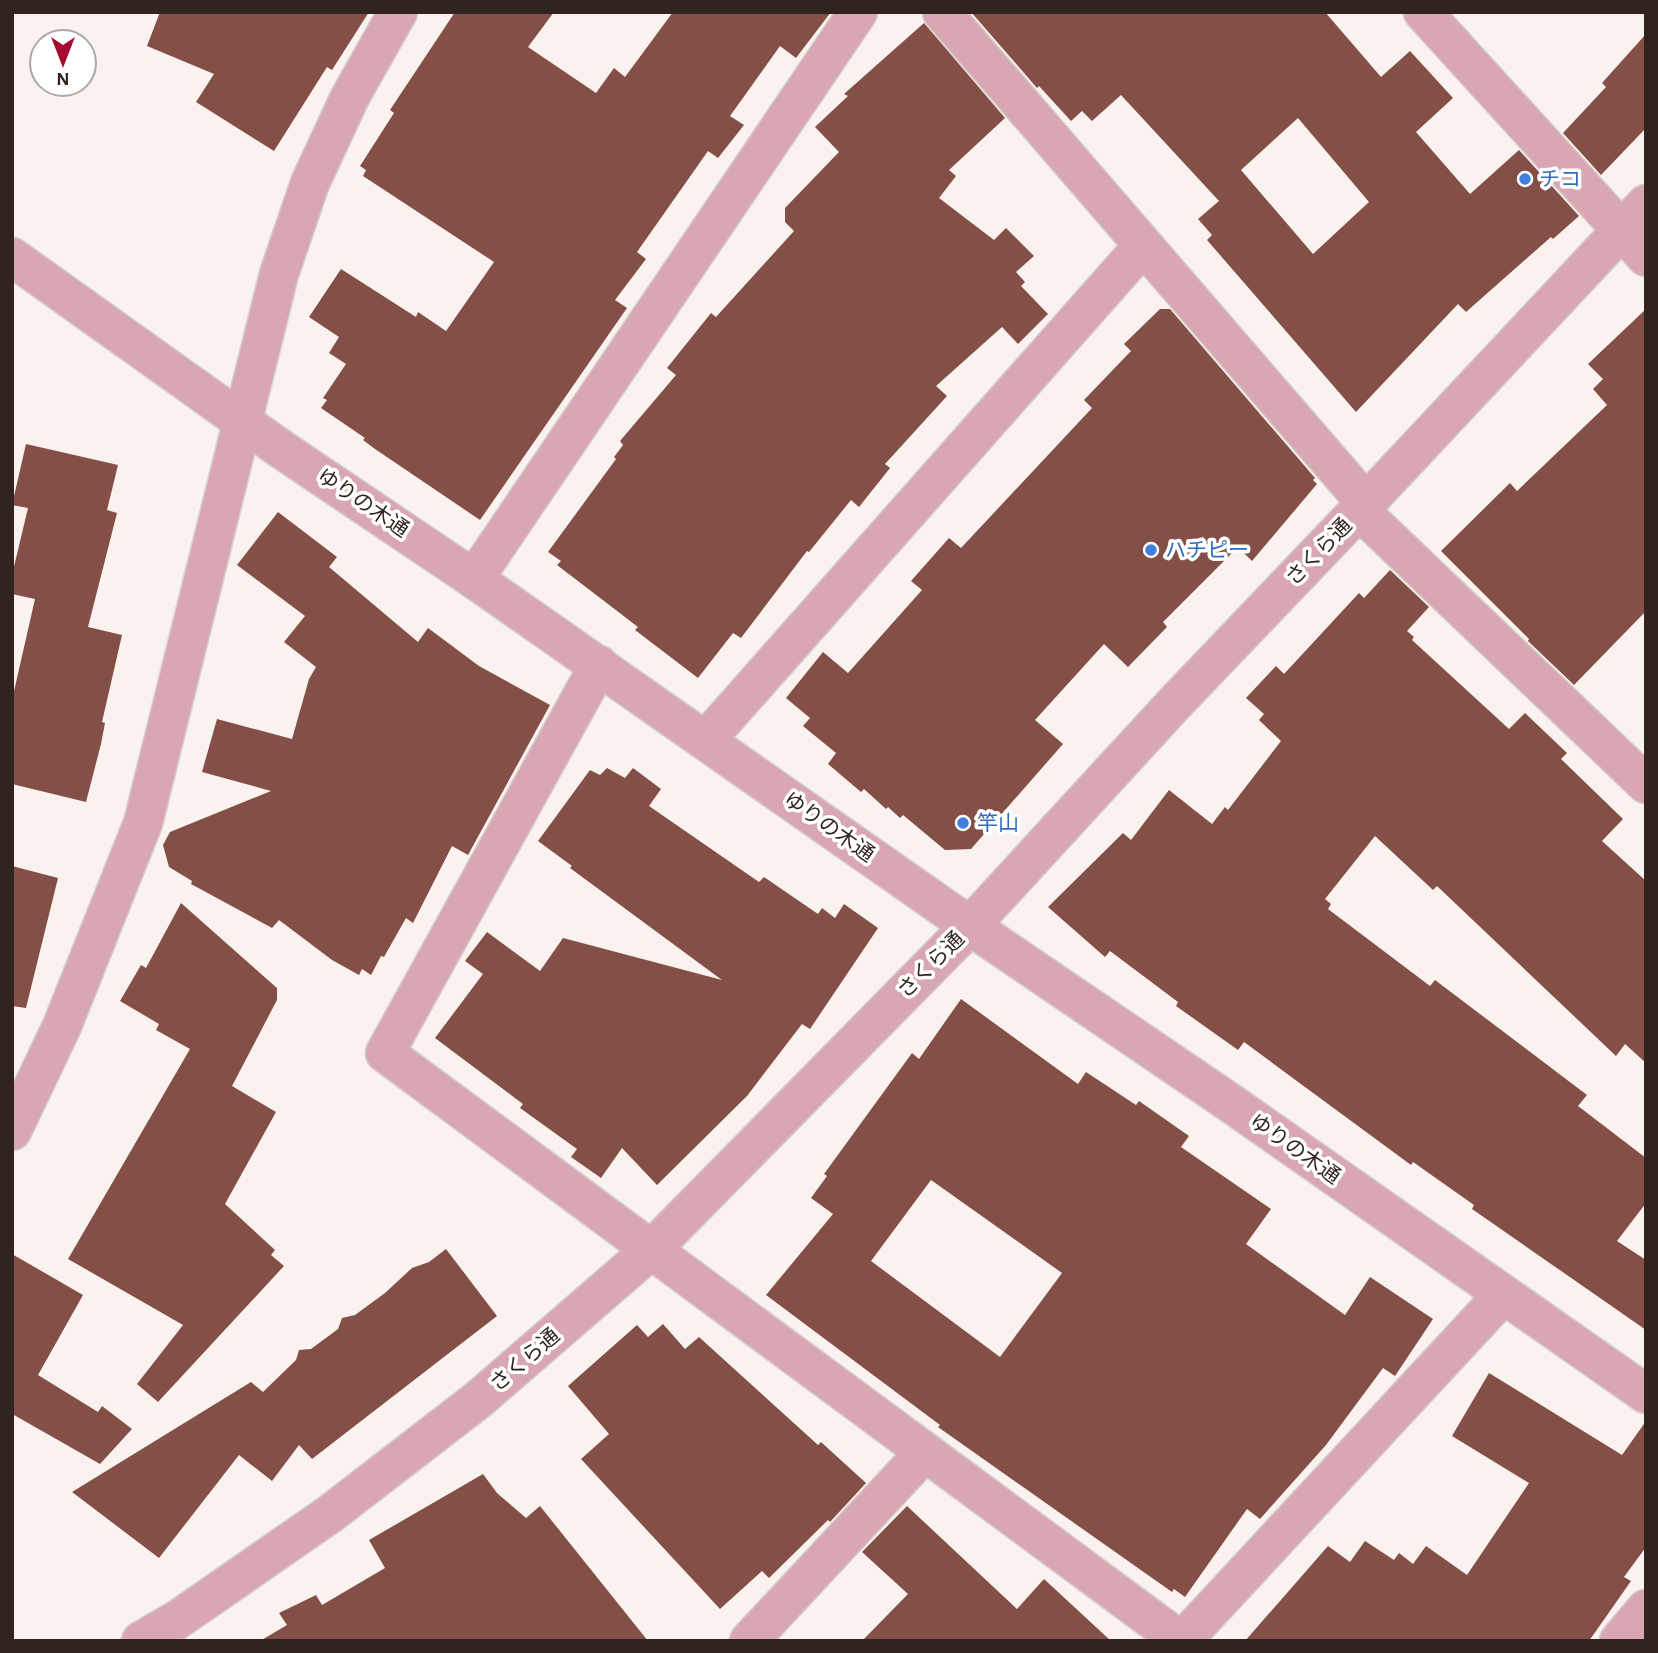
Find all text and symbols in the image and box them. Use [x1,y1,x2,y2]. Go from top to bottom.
north arrow [28,28,98,98]
text: N [56,69,70,88]
place label: チコ [1539,169,1581,190]
marker: チコ [1517,171,1533,187]
street label: ゆりの木通 [314,464,413,541]
street label: さくら通 [1282,514,1356,590]
place label: ハチピー [1165,539,1249,561]
marker: ハチピー [1143,542,1159,558]
street label: ゆりの木通 [780,787,879,866]
place label: 竿山 [977,812,1019,834]
marker: 竿山 [955,815,971,831]
street label: さくら通 [893,927,968,1002]
street label: ゆりの木通 [1246,1109,1345,1188]
street label: さくら通 [486,1324,564,1395]

